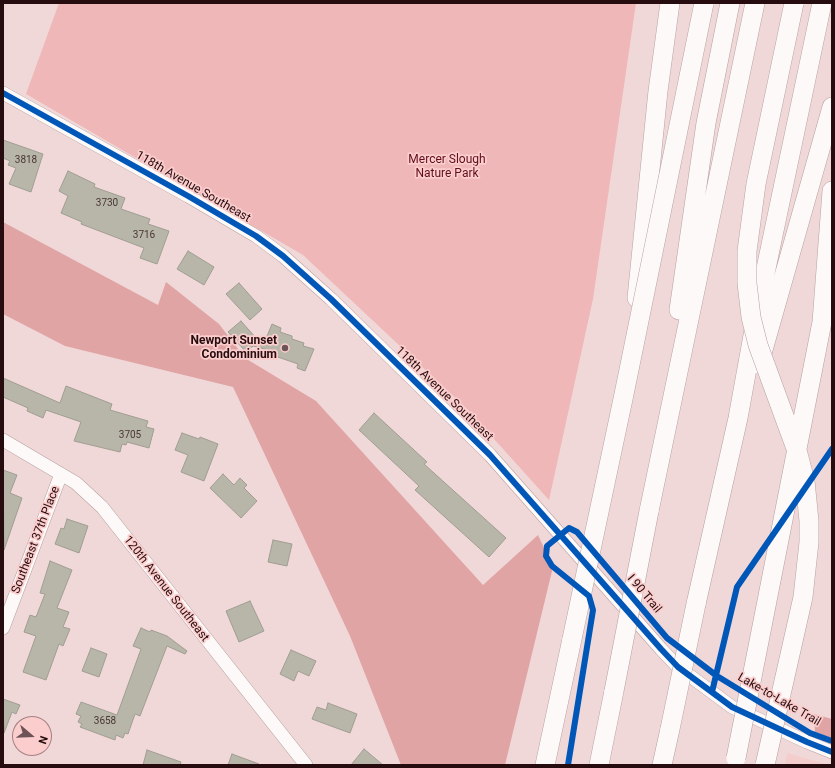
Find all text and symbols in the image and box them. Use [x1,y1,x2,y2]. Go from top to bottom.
street label: 118th Avenue Southeast [133,148,253,226]
park label: Mercer Slough Nature Park [408,153,486,181]
house number: 3818 [15,154,37,166]
house number: 3730 [96,197,118,209]
house number: 3716 [133,229,155,241]
place label: Newport Sunset Condominium [190,334,277,362]
marker: Newport Sunset Condominium [280,343,290,353]
street label: 118th Avenue Southeast [392,344,496,444]
house number: 3705 [119,429,141,441]
street label: Southeast 37th Place [9,484,63,596]
street label: 120th Avenue Southeast [120,533,212,645]
street label: I 90 Trail [624,572,664,616]
street label: Lake-to-Lake Trail [735,670,823,730]
house number: 3658 [94,715,116,727]
north arrow [12,716,52,756]
text: N [35,734,50,746]

